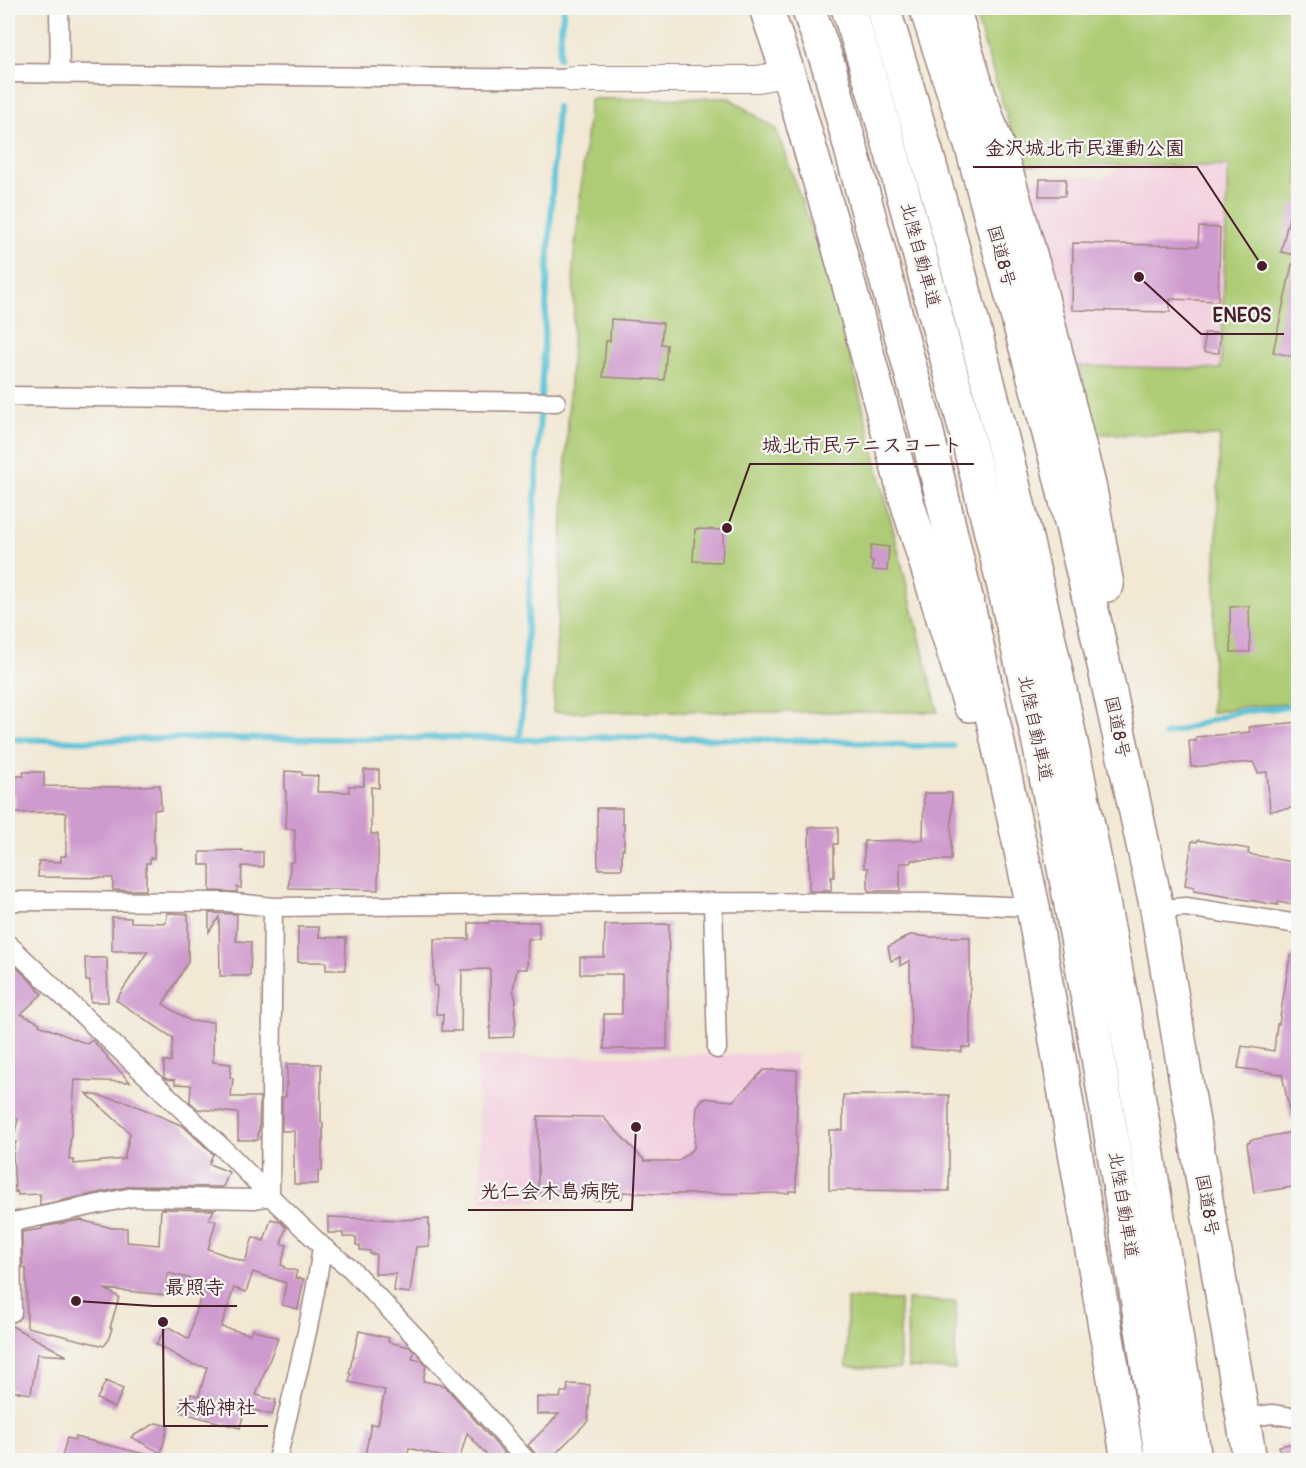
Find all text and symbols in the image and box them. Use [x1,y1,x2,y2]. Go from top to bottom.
callout: 金沢城北市民運動公園 [973,129,1197,167]
text: 金沢城北市民運動公園 [985,136,1185,161]
street label: 北陸自動車道 [895,200,945,310]
street label: 国道8号 [982,223,1020,289]
callout: ENEOS [1201,296,1284,334]
text: ENEOS [1212,303,1272,328]
callout: 城北市民テニスコート [750,426,974,464]
text: 城北市民テニスコート [762,433,962,458]
street label: 北陸自動車道 [1013,673,1057,783]
street label: 国道8号 [1099,694,1135,760]
street label: 北陸自動車道 [1103,1150,1143,1260]
callout: 光仁会木島病院 [468,1172,632,1210]
street label: 国道8号 [1190,1172,1224,1238]
text: 光仁会木島病院 [480,1179,620,1204]
callout: 最照寺 [153,1268,237,1306]
text: 最照寺 [165,1275,225,1300]
callout: 木船神社 [164,1388,268,1426]
text: 木船神社 [176,1395,256,1420]

